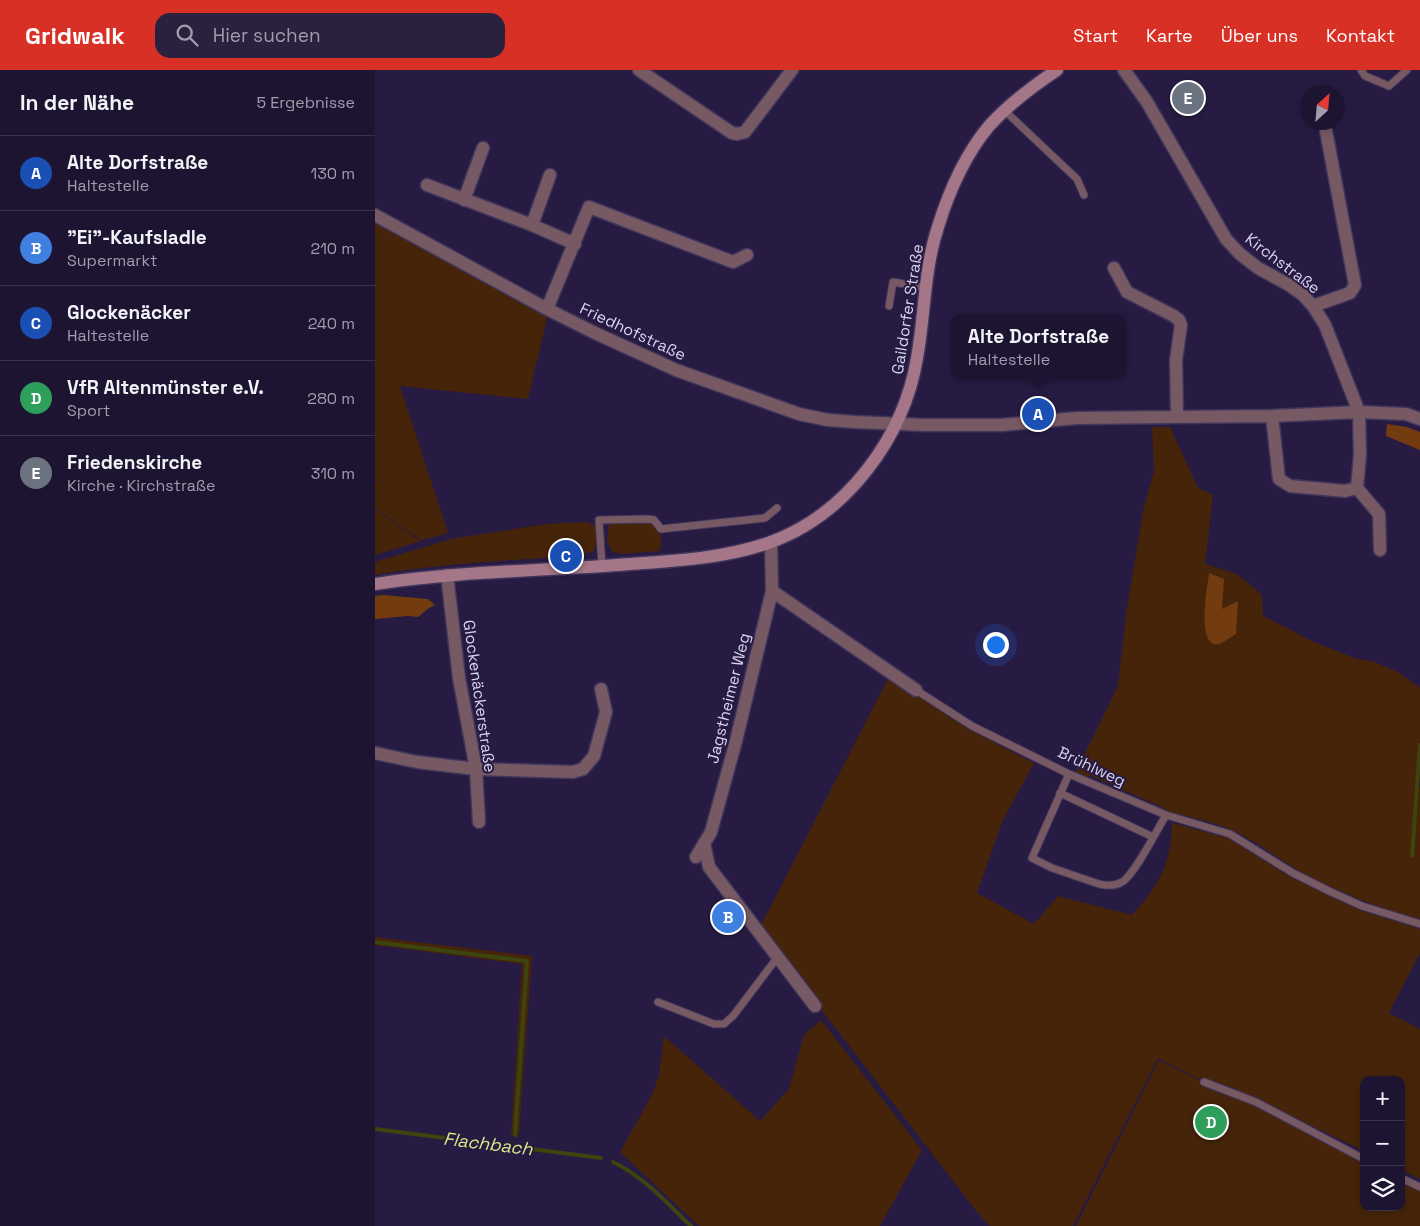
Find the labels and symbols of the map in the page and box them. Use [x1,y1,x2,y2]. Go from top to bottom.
pin: E [1172,79,1204,117]
north arrow [1300,85,1345,130]
street label: Kirchstraße [1241,228,1325,299]
street label: Gaildorfer Straße [887,242,928,376]
street label: Friedhofstraße [576,298,689,365]
pin: A [1022,395,1054,433]
pin: C [550,537,582,575]
street label: Glockenäckerstraße [458,619,501,774]
street label: Jagstheimer Weg [702,631,755,766]
your location [983,632,1009,658]
street label: Brühlweg [1054,742,1129,791]
pin: B [712,898,744,936]
pin: D [1195,1103,1227,1141]
water label: Flachbach [442,1127,535,1160]

